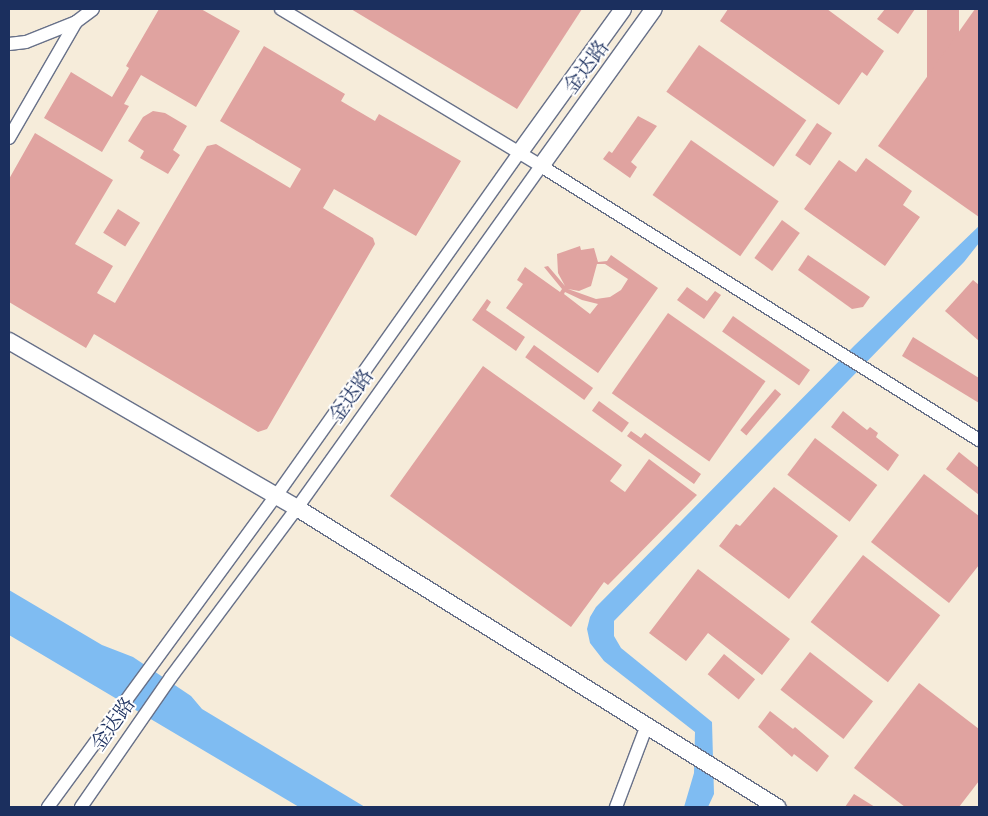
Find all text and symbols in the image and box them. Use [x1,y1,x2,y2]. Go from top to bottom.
street label: 金达路 [559,36,613,98]
street label: 金达路 [324,365,378,427]
street label: 金达路 [86,693,140,755]

